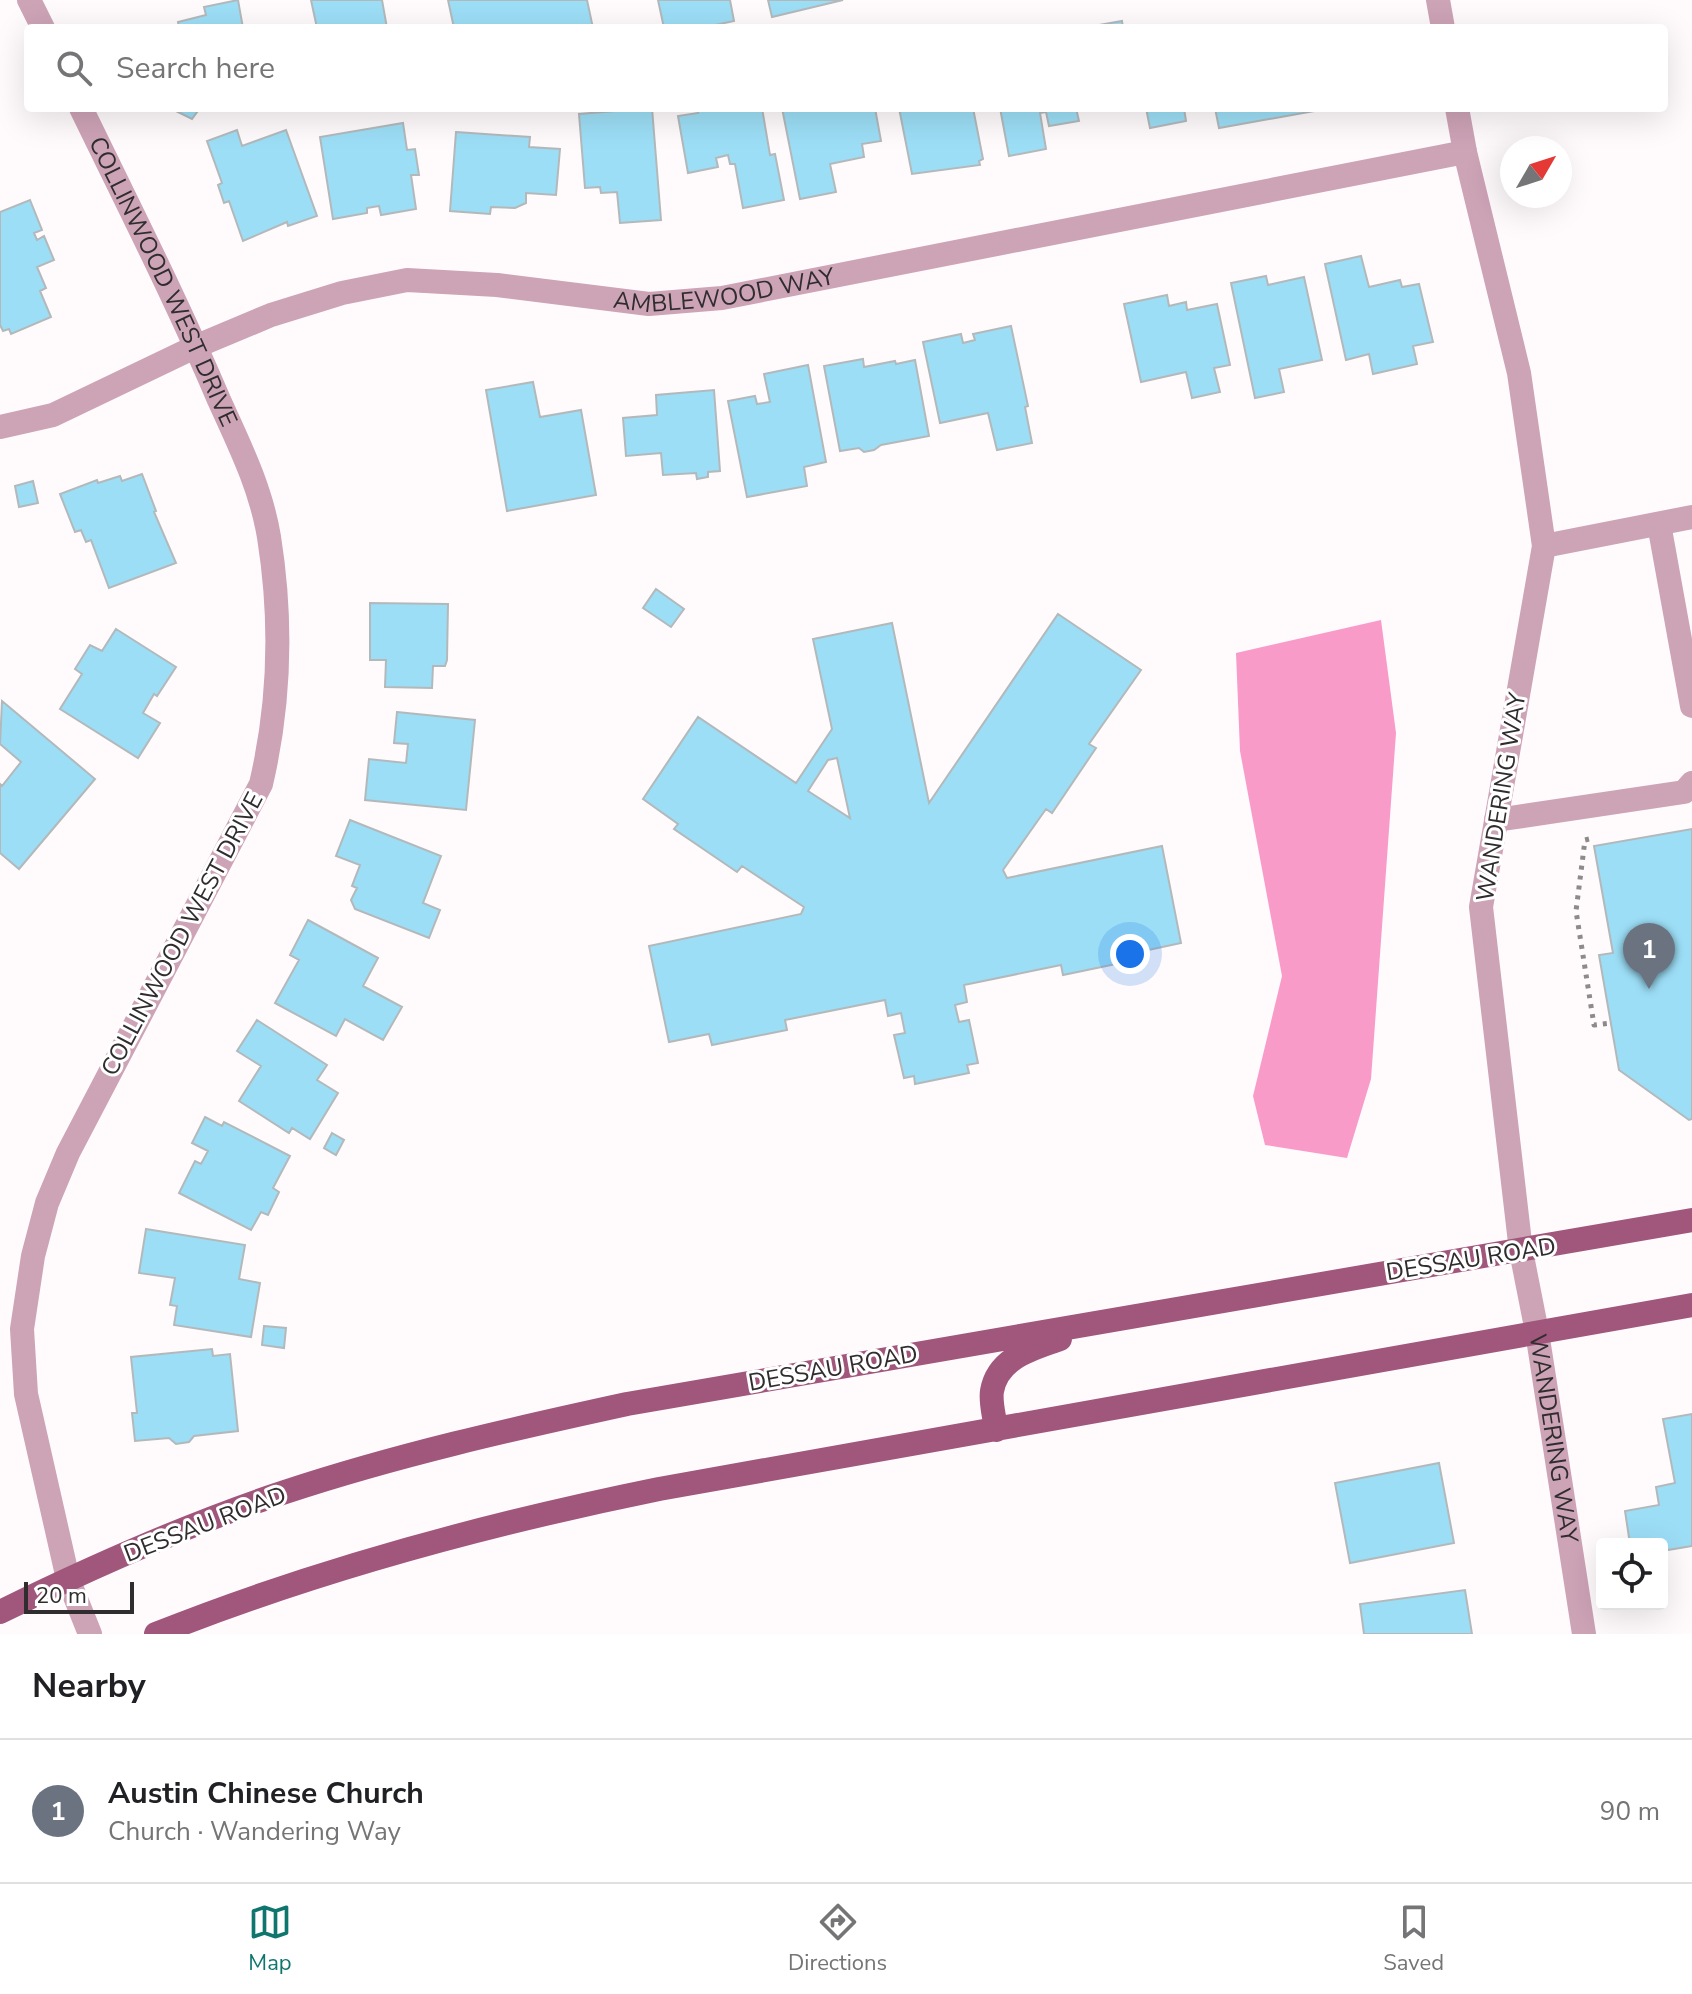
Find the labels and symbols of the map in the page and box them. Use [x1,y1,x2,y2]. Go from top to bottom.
street label: COLLINWOOD WEST DRIVE [81,131,245,432]
north arrow [1500,136,1572,208]
street label: AMBLEWOOD WAY [611,260,838,320]
street label: WANDERING WAY [1469,690,1533,904]
street label: COLLINWOOD WEST DRIVE [94,787,270,1081]
pin: 1 [1623,923,1675,989]
your location [1110,934,1150,974]
street label: DESSAU ROAD [1384,1230,1558,1288]
street label: WANDERING WAY [1522,1332,1586,1546]
street label: DESSAU ROAD [746,1337,920,1399]
street label: DESSAU ROAD [119,1478,291,1570]
scale bar [24,1578,134,1614]

